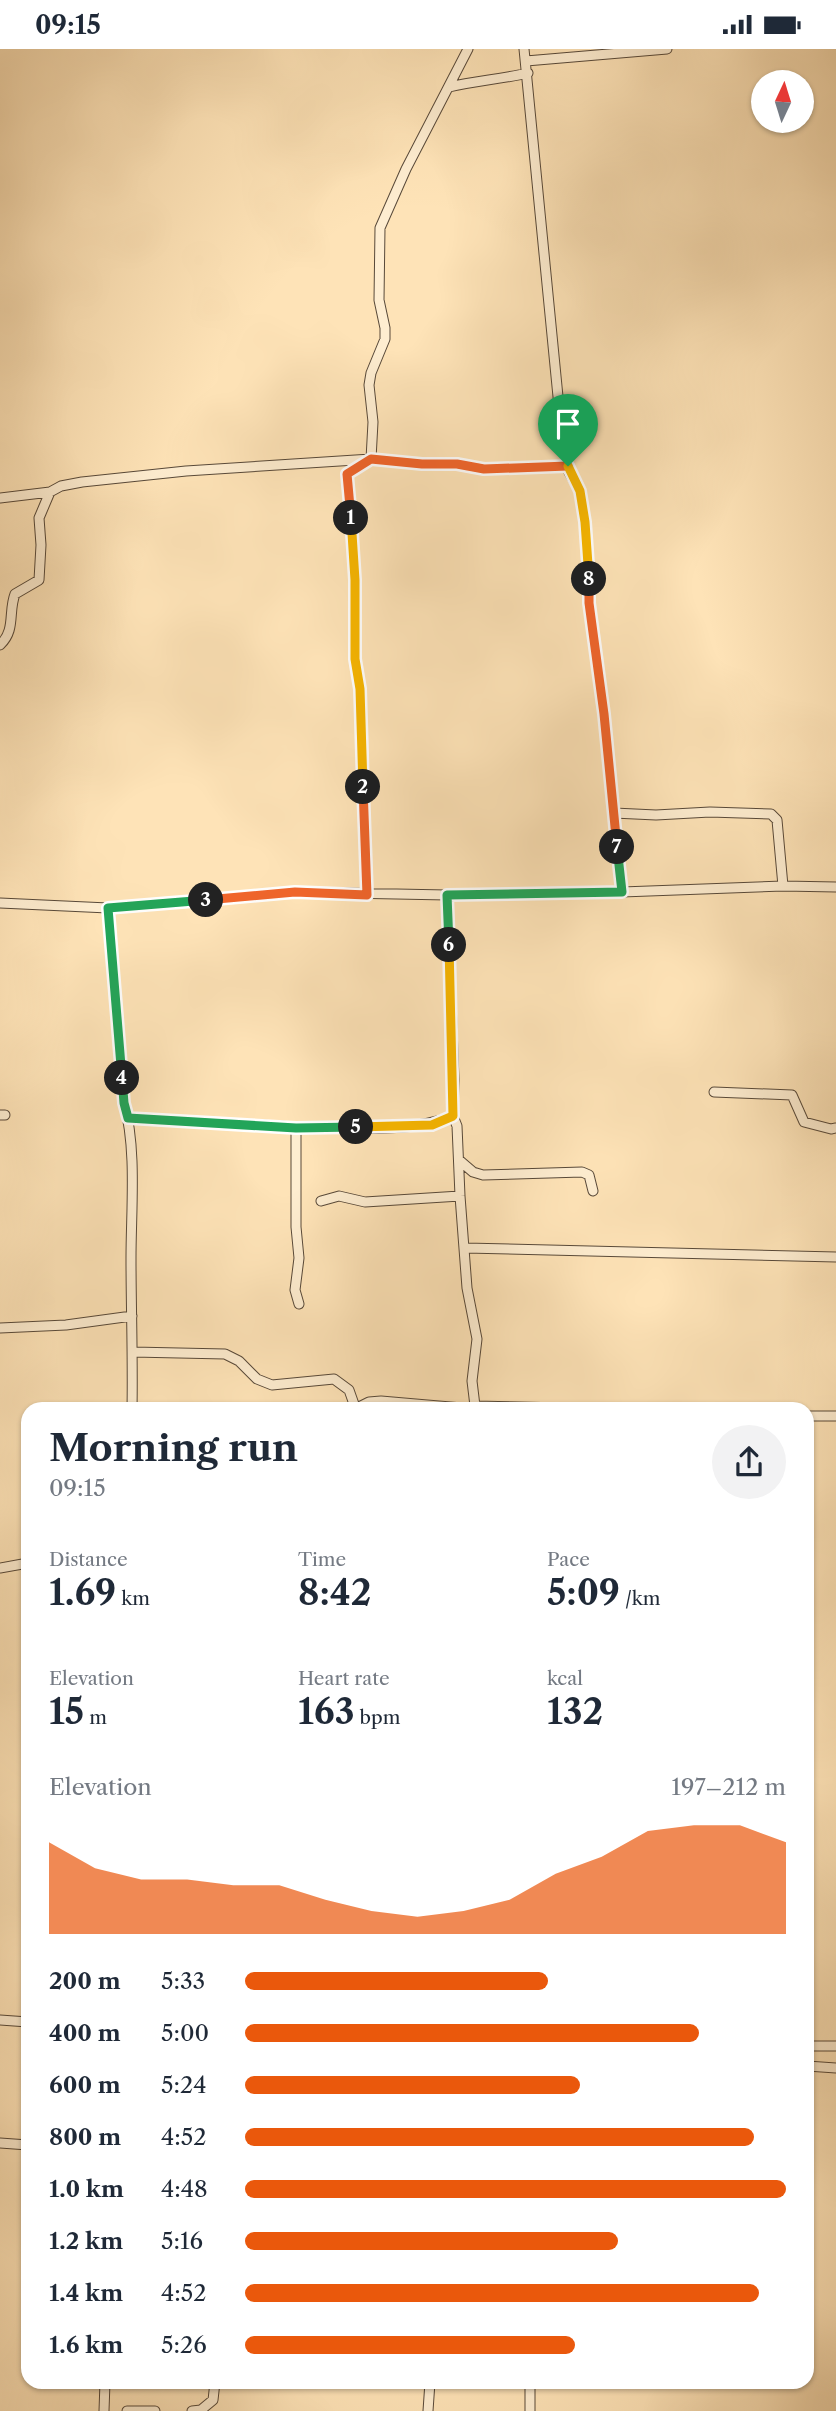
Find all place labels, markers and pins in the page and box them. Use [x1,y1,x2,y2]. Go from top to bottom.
pin [538,394,598,466]
pin: 1 [334,501,368,535]
pin: 8 [572,561,606,597]
pin: 2 [346,769,380,805]
pin: 7 [600,829,634,865]
pin: 3 [188,883,224,917]
pin: 6 [432,927,466,963]
pin: 4 [104,1061,140,1095]
pin: 5 [338,1109,374,1145]

